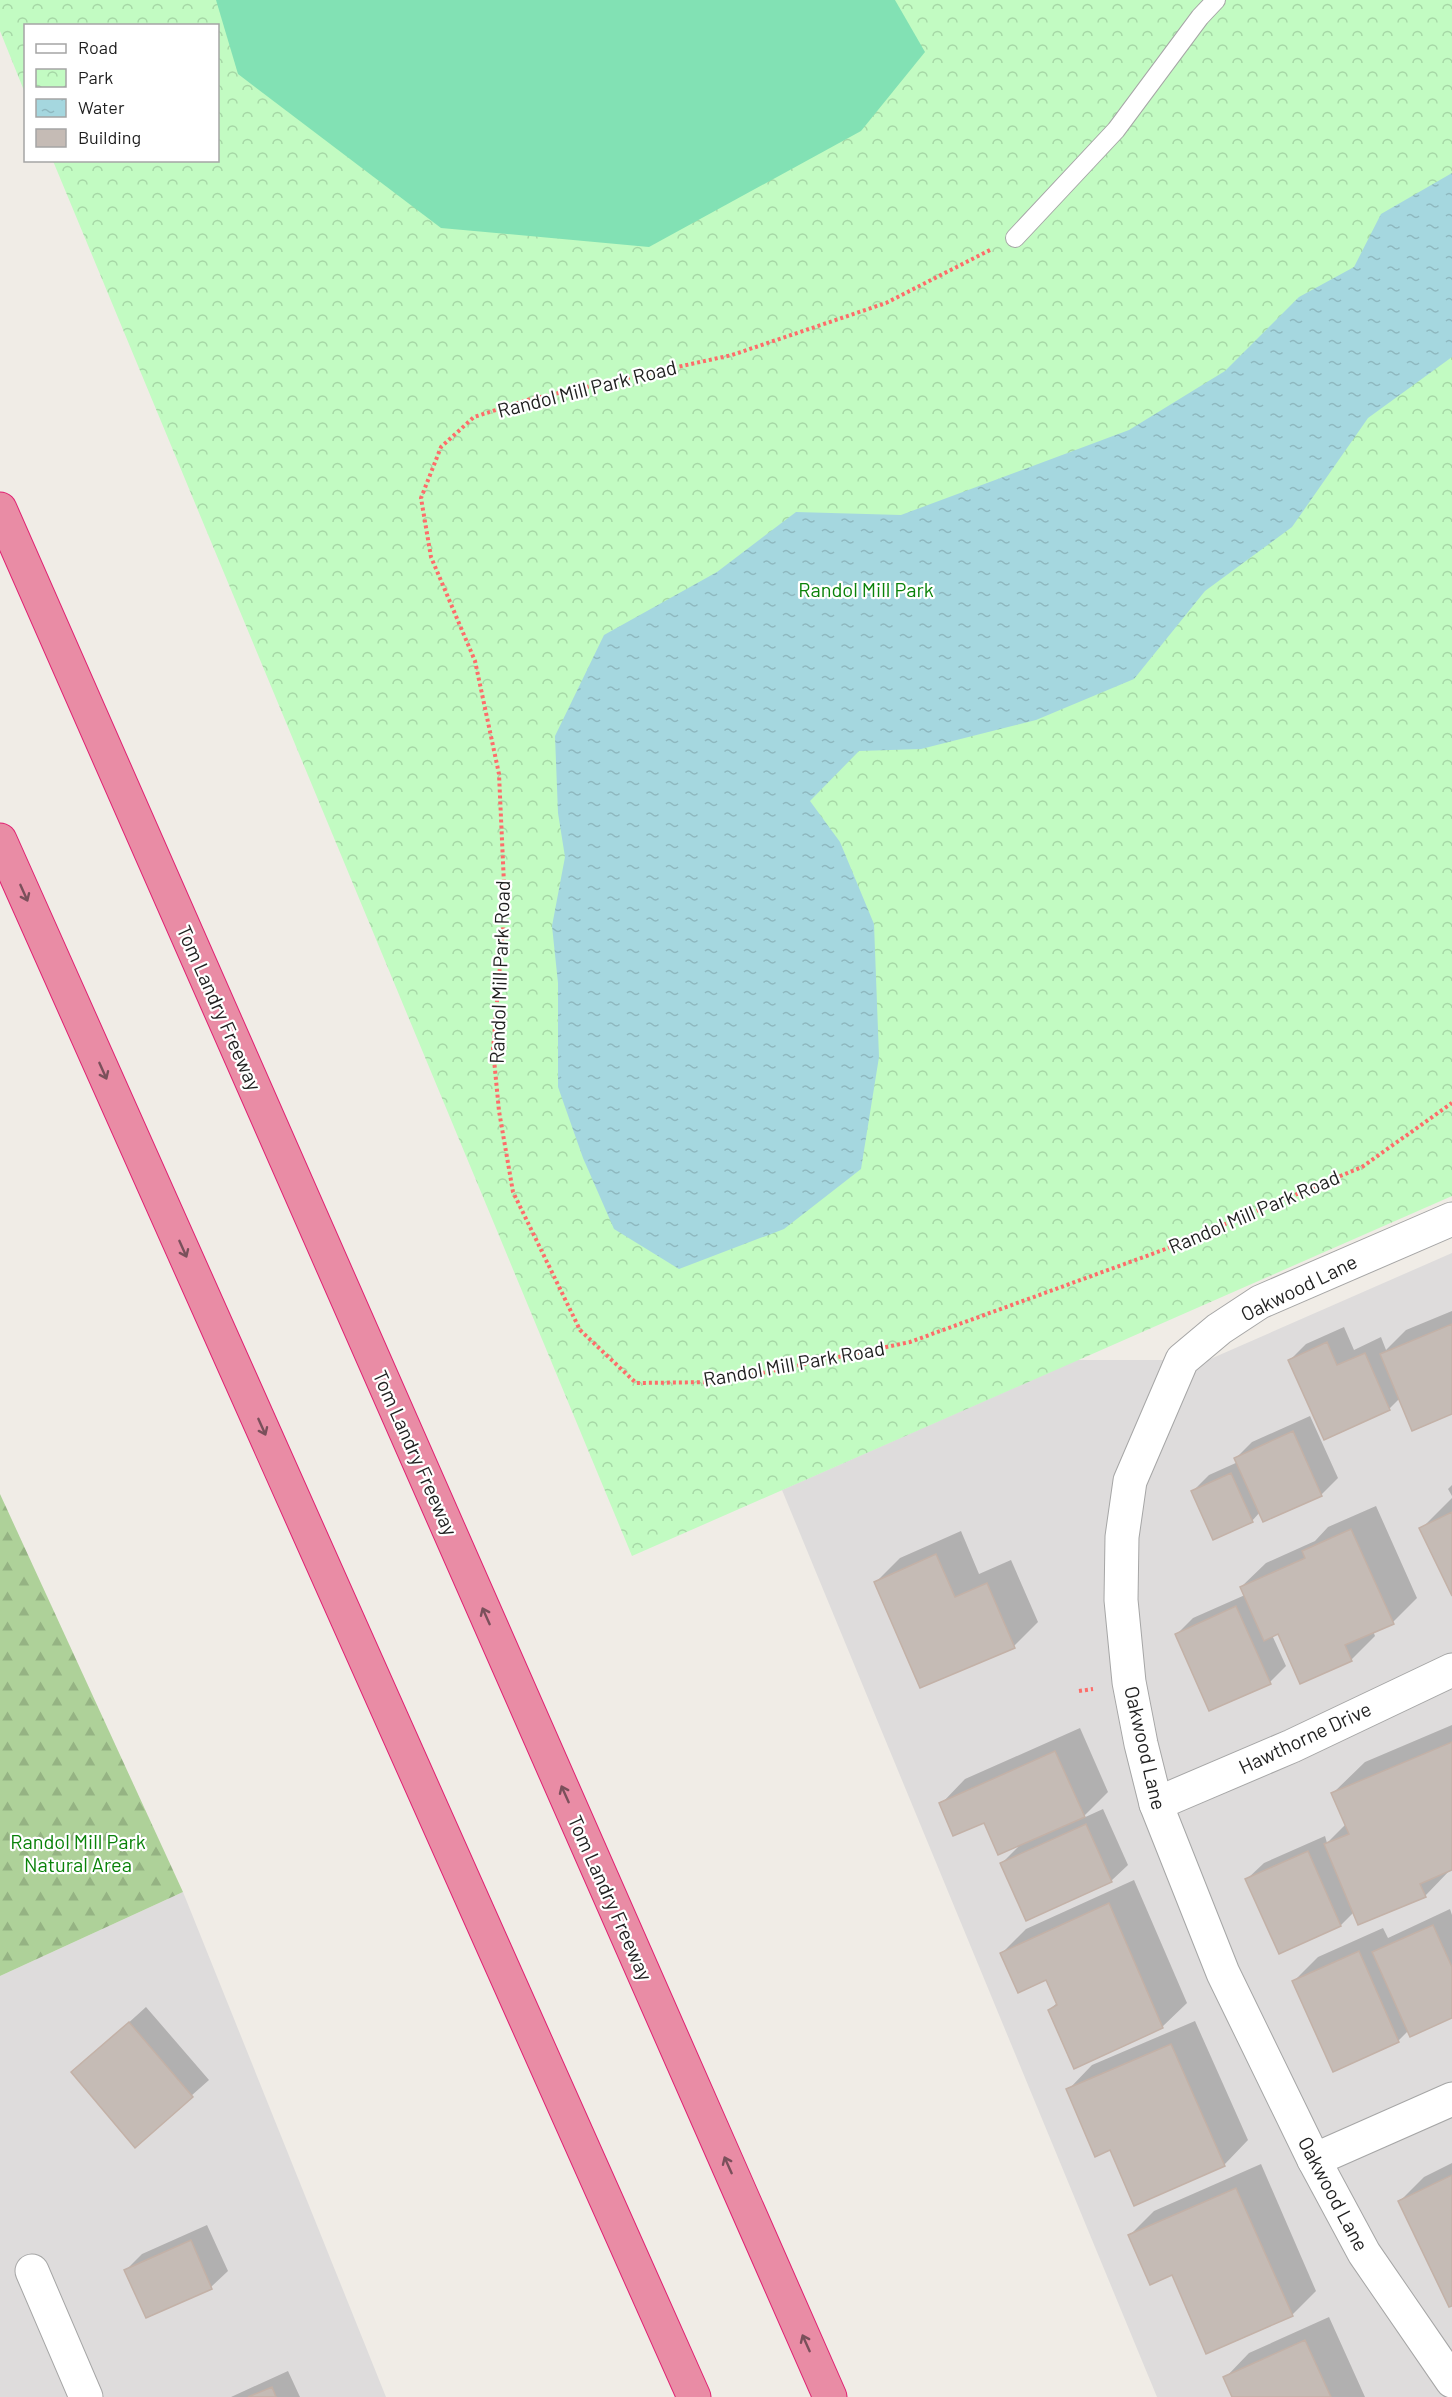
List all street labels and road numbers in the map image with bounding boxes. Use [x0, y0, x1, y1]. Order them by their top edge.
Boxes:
street label: Randol Mill Park Road [495, 354, 679, 422]
street label: Randol Mill Park Road [484, 880, 514, 1064]
street label: Tom Landry Freeway [173, 921, 267, 1094]
street label: Randol Mill Park Road [1164, 1164, 1343, 1258]
street label: Oakwood Lane [1237, 1249, 1361, 1326]
street label: Randol Mill Park Road [701, 1335, 886, 1391]
street label: Tom Landry Freeway [369, 1366, 463, 1539]
street label: Oakwood Lane [1120, 1684, 1172, 1812]
street label: Hawthorne Drive [1234, 1696, 1375, 1778]
street label: Tom Landry Freeway [564, 1811, 658, 1984]
street label: Oakwood Lane [1294, 2132, 1374, 2255]

